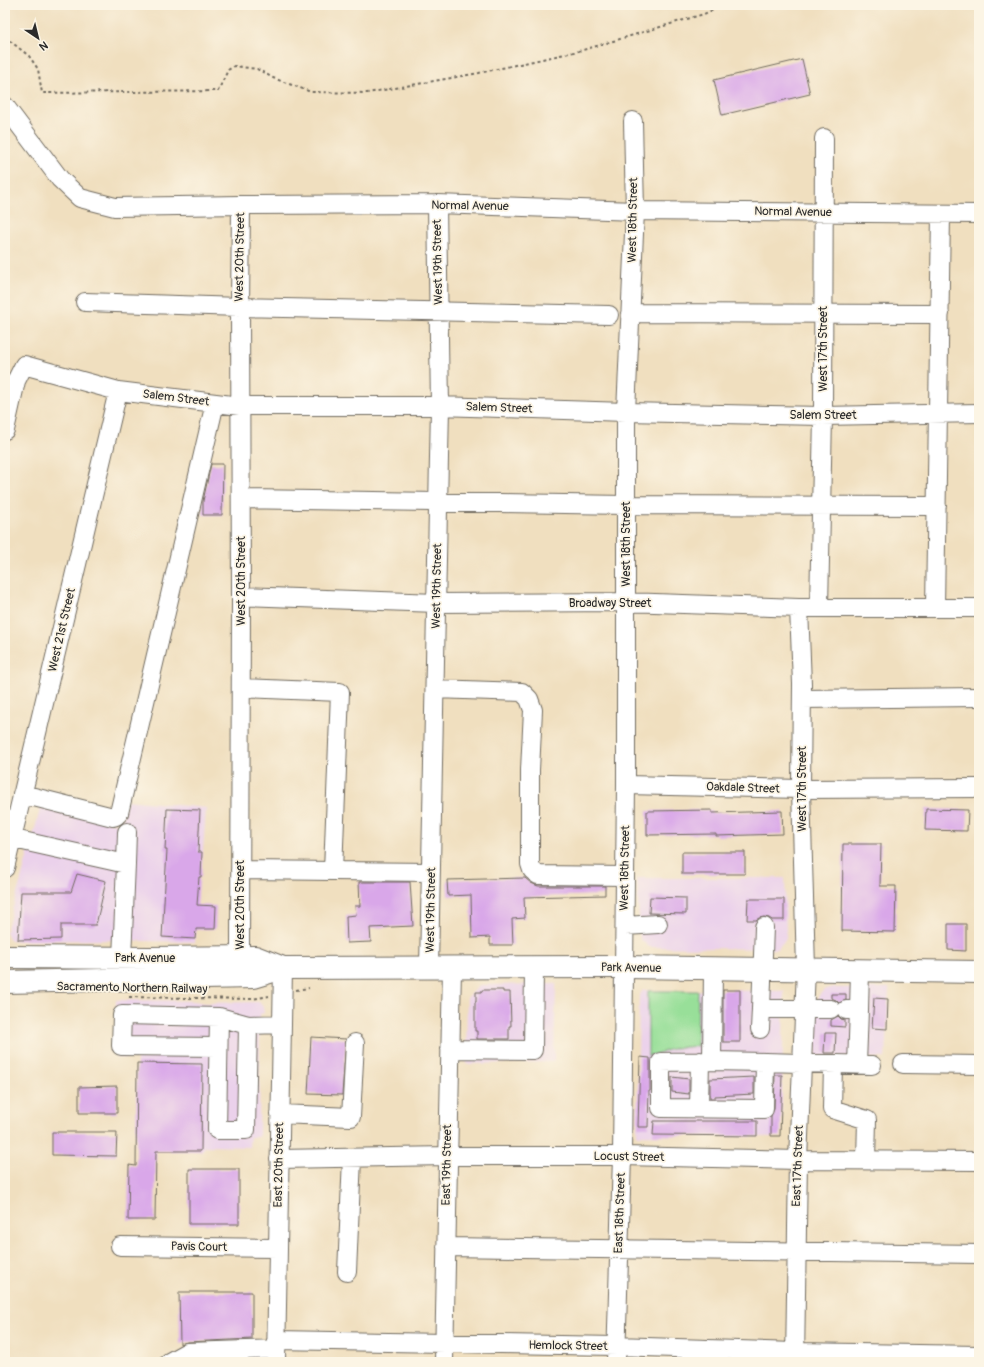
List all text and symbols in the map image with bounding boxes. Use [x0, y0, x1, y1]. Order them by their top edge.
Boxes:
north arrow [18, 18, 58, 58]
text: N [36, 38, 50, 54]
street label: West 18th Street [625, 177, 641, 263]
street label: Normal Avenue [431, 198, 509, 214]
street label: Normal Avenue [754, 204, 832, 220]
street label: West 20th Street [232, 212, 248, 302]
street label: West 19th Street [430, 219, 446, 305]
street label: West 17th Street [816, 306, 831, 392]
street label: Salem Street [142, 386, 210, 410]
street label: Salem Street [465, 399, 533, 417]
street label: Salem Street [789, 408, 857, 423]
street label: West 18th Street [619, 501, 634, 587]
street label: West 20th Street [234, 536, 249, 626]
street label: West 19th Street [429, 543, 445, 629]
street label: West 21st Street [45, 586, 79, 673]
street label: Broadway Street [569, 596, 652, 611]
street label: West 17th Street [795, 746, 810, 832]
street label: Oakdale Street [706, 779, 780, 797]
street label: West 18th Street [617, 825, 633, 911]
street label: West 20th Street [233, 860, 248, 950]
street label: West 19th Street [423, 867, 439, 953]
street label: Park Avenue [115, 951, 175, 966]
street label: Park Avenue [601, 960, 661, 976]
street label: Sacramento Northern Railway [57, 979, 207, 997]
street label: East 20th Street [271, 1122, 287, 1208]
street label: East 19th Street [439, 1124, 455, 1206]
street label: East 17th Street [789, 1125, 807, 1207]
street label: Locust Street [594, 1149, 665, 1165]
street label: East 18th Street [611, 1172, 629, 1254]
street label: Pavis Court [171, 1239, 227, 1255]
street label: Hemlock Street [528, 1338, 608, 1354]

